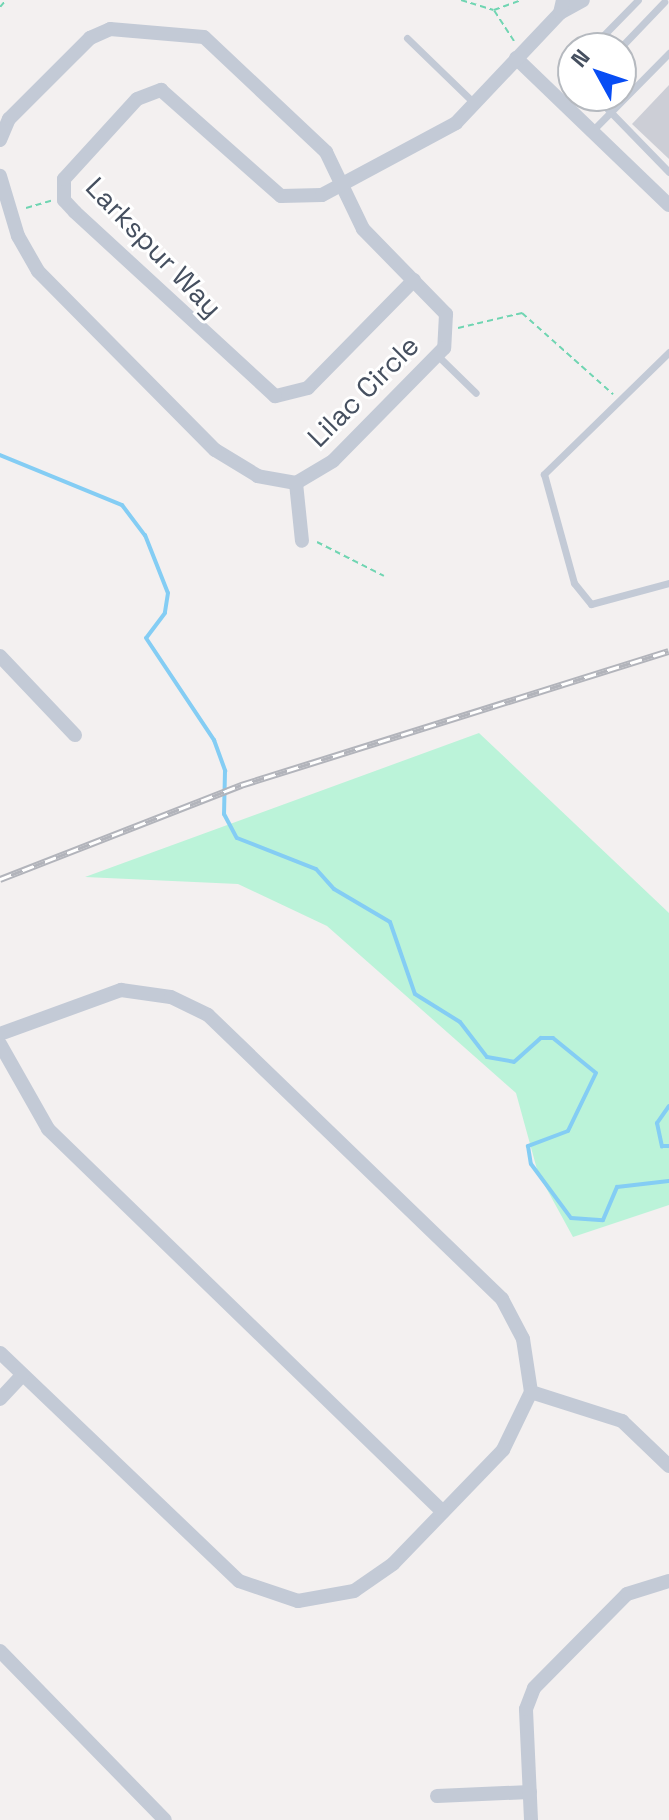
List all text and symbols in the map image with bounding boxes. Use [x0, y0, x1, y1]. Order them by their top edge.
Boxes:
north arrow [557, 32, 637, 112]
text: N [565, 43, 596, 73]
street label: Larkspur Way [79, 170, 229, 324]
street label: Lilac Circle [300, 328, 426, 454]

